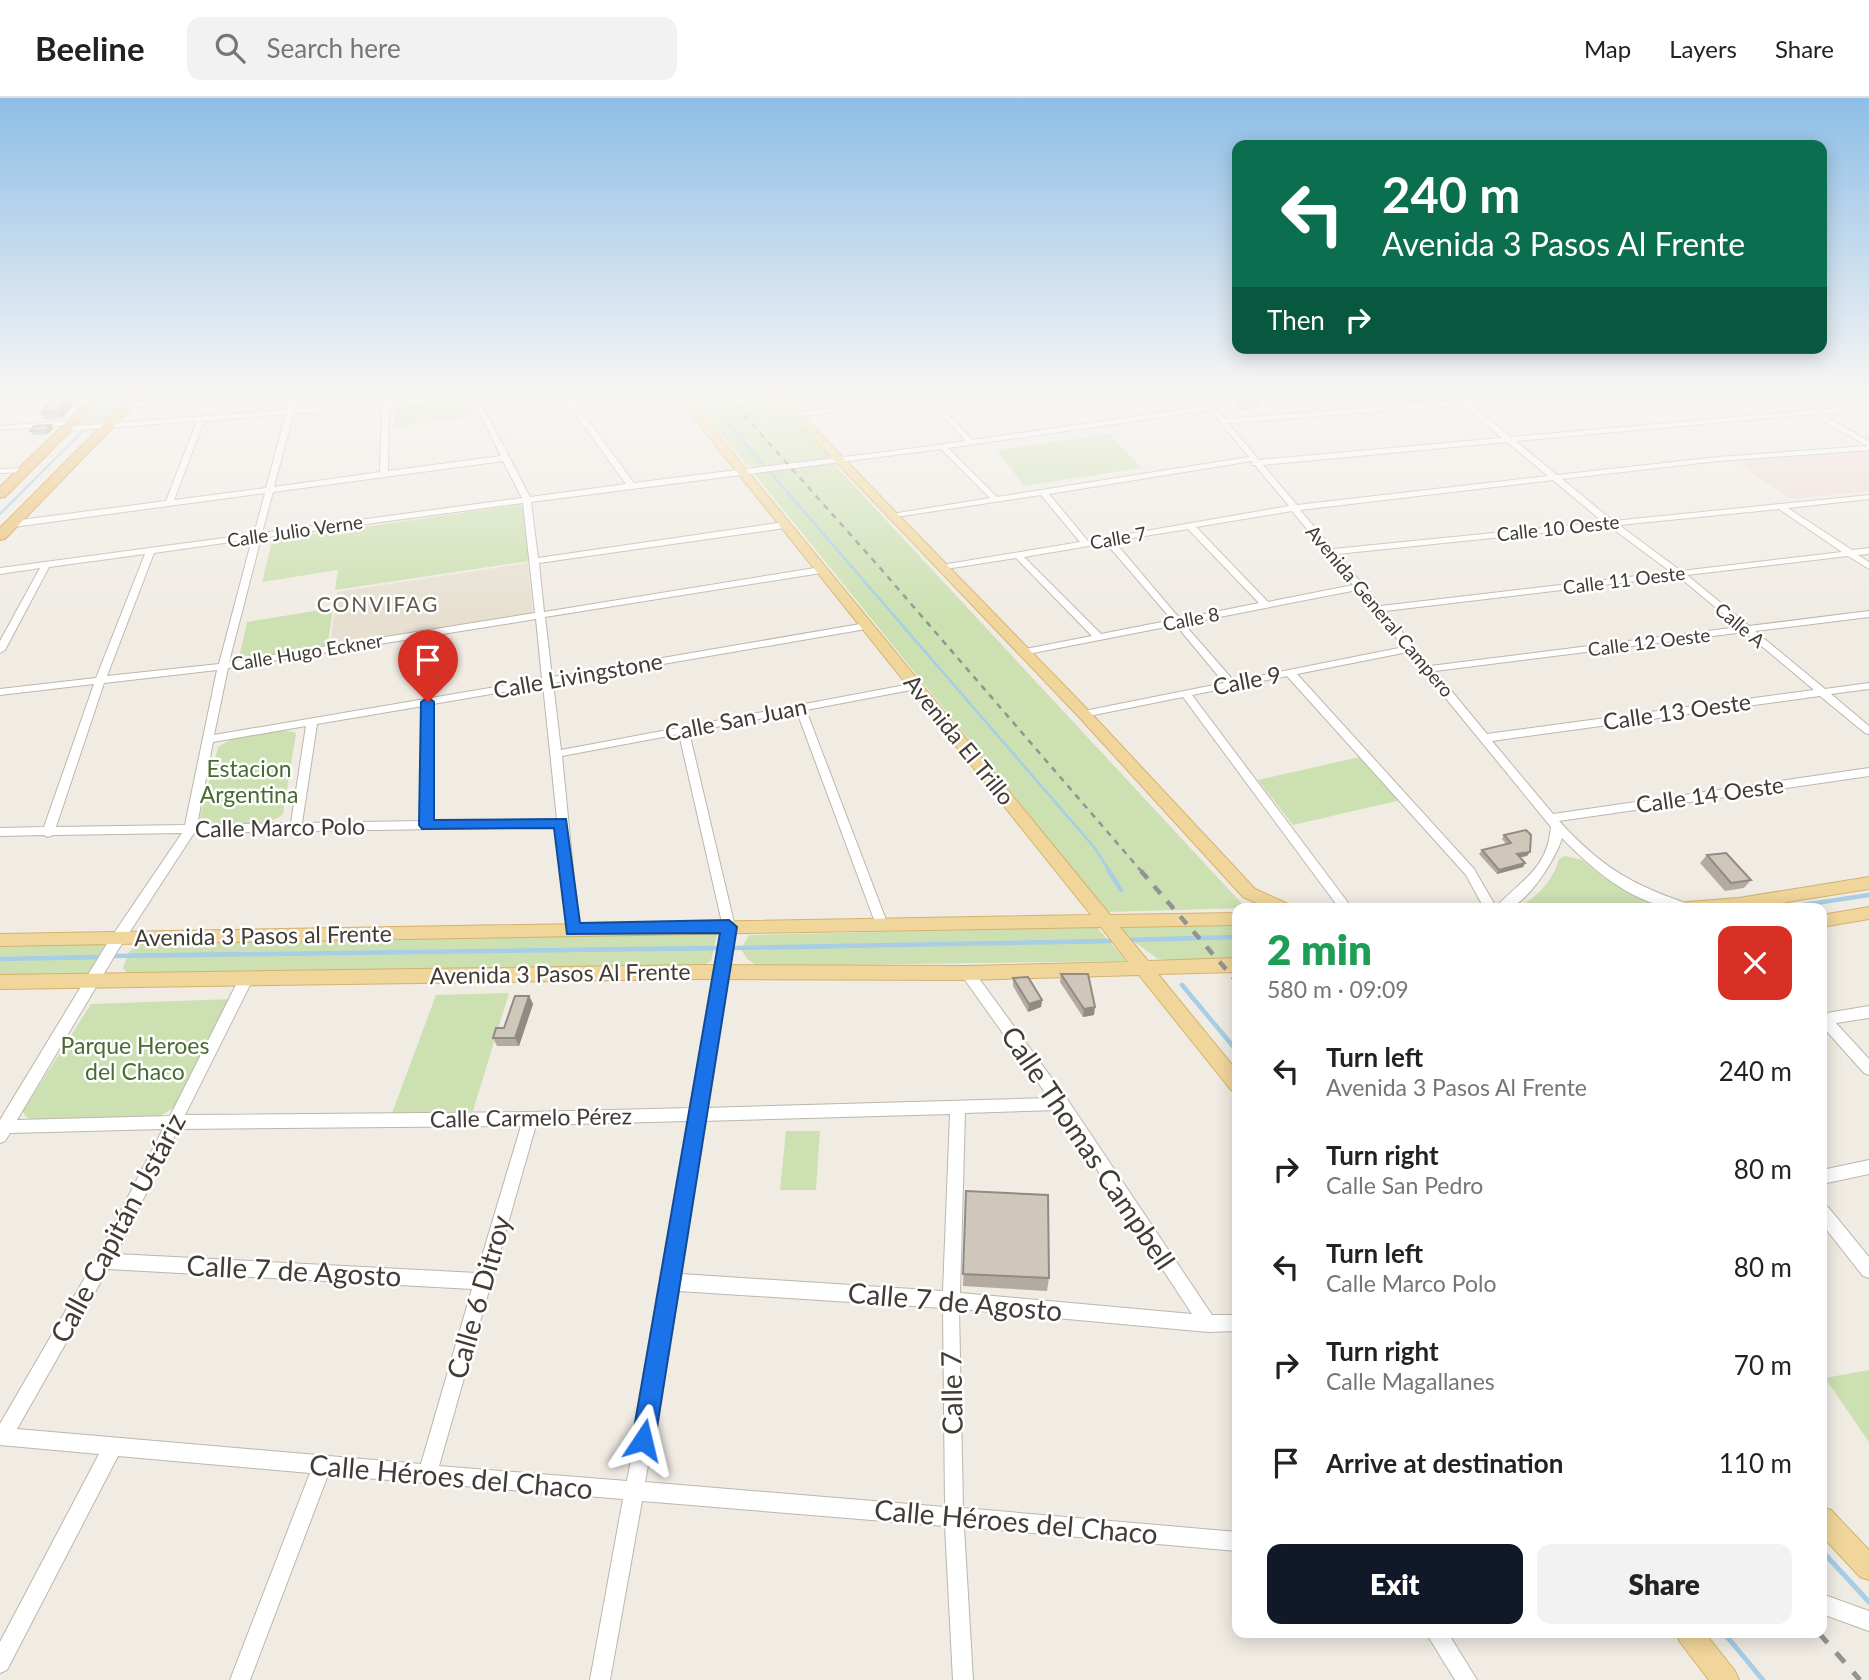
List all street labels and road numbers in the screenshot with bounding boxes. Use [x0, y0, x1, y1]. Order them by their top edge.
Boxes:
street label: Calle Julio Verne [226, 510, 364, 551]
street label: Calle 10 Oeste [1496, 510, 1620, 545]
street label: Avenida General Campero [1302, 520, 1459, 701]
street label: Calle 7 [1088, 521, 1148, 554]
street label: Calle 11 Oeste [1561, 561, 1686, 598]
street label: Calle A [1711, 597, 1770, 652]
street label: Calle 8 [1161, 602, 1221, 635]
street label: Calle 12 Oeste [1586, 623, 1711, 660]
street label: Calle Hugo Eckner [230, 628, 384, 675]
street label: Calle Livingstone [491, 646, 665, 704]
street label: Calle 9 [1210, 660, 1283, 700]
street label: Avenida El Trillo [899, 669, 1021, 810]
street label: Calle 13 Oeste [1601, 687, 1753, 735]
street label: Calle San Juan [662, 692, 809, 746]
street label: Calle 14 Oeste [1634, 770, 1786, 818]
street label: Calle Marco Polo [195, 812, 365, 842]
street label: Avenida 3 Pasos al Frente [134, 919, 392, 951]
street label: Avenida 3 Pasos Al Frente [429, 957, 691, 989]
street label: Calle Thomas Campbell [995, 1019, 1183, 1276]
street label: Calle Carmelo Pérez [430, 1101, 632, 1133]
street label: Calle Capitán Ustáriz [42, 1107, 192, 1348]
street label: Calle 6 Ditroy [438, 1211, 518, 1382]
street label: Calle 7 de Agosto [186, 1247, 402, 1293]
street label: Calle 7 de Agosto [846, 1275, 1064, 1327]
street label: Calle 7 [933, 1351, 969, 1435]
street label: Calle Héroes del Chaco [308, 1447, 594, 1505]
street label: Calle Héroes del Chaco [873, 1492, 1159, 1550]

